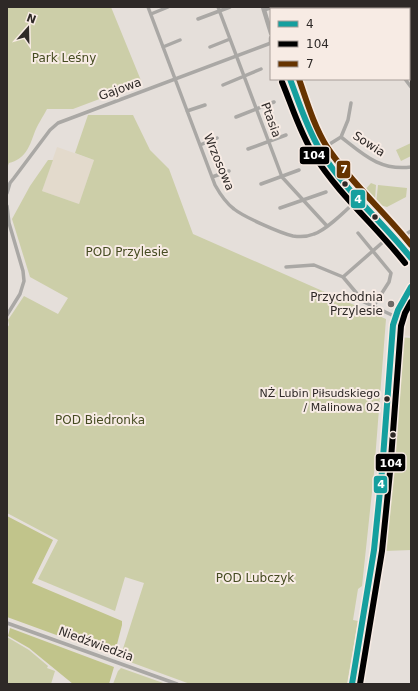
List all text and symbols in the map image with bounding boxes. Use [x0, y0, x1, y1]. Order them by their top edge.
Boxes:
north arrow [8, 8, 48, 48]
legend [270, 8, 410, 80]
text: N [25, 11, 38, 27]
text: 4 [306, 17, 314, 31]
text: 104 [306, 37, 329, 51]
park label: Park Leśny [32, 51, 96, 65]
text: 7 [306, 57, 314, 71]
street label: Gajowa [97, 75, 143, 103]
street label: Ptasia [258, 101, 284, 139]
street label: Sowia [350, 128, 388, 160]
street label: Wrzosowa [201, 131, 237, 193]
line badge: 104 [299, 146, 330, 165]
text: 104 [303, 149, 326, 162]
line badge: 7 [336, 160, 351, 179]
text: 7 [340, 163, 348, 176]
unlabelled marker [340, 179, 350, 189]
line badge: 4 [350, 189, 366, 209]
text: 4 [354, 193, 362, 206]
unlabelled marker [370, 212, 380, 222]
park label: POD Przylesie [86, 245, 168, 259]
place label: Przychodnia Przylesie [310, 290, 383, 318]
marker: Przychodnia Przylesie [386, 299, 396, 309]
place label: NŻ Lubin Piłsudskiego / Malinowa 02 [259, 387, 380, 414]
marker: NŻ Lubin Piłsudskiego / Malinowa 02 [382, 394, 392, 404]
park label: POD Biedronka [55, 413, 145, 427]
unlabelled marker [388, 430, 398, 440]
line badge: 104 [375, 453, 406, 472]
text: 104 [380, 457, 403, 470]
line badge: 4 [373, 475, 388, 494]
text: 4 [377, 478, 385, 491]
park label: POD Lubczyk [216, 571, 294, 585]
street label: Niedźwiedzia [57, 624, 135, 664]

